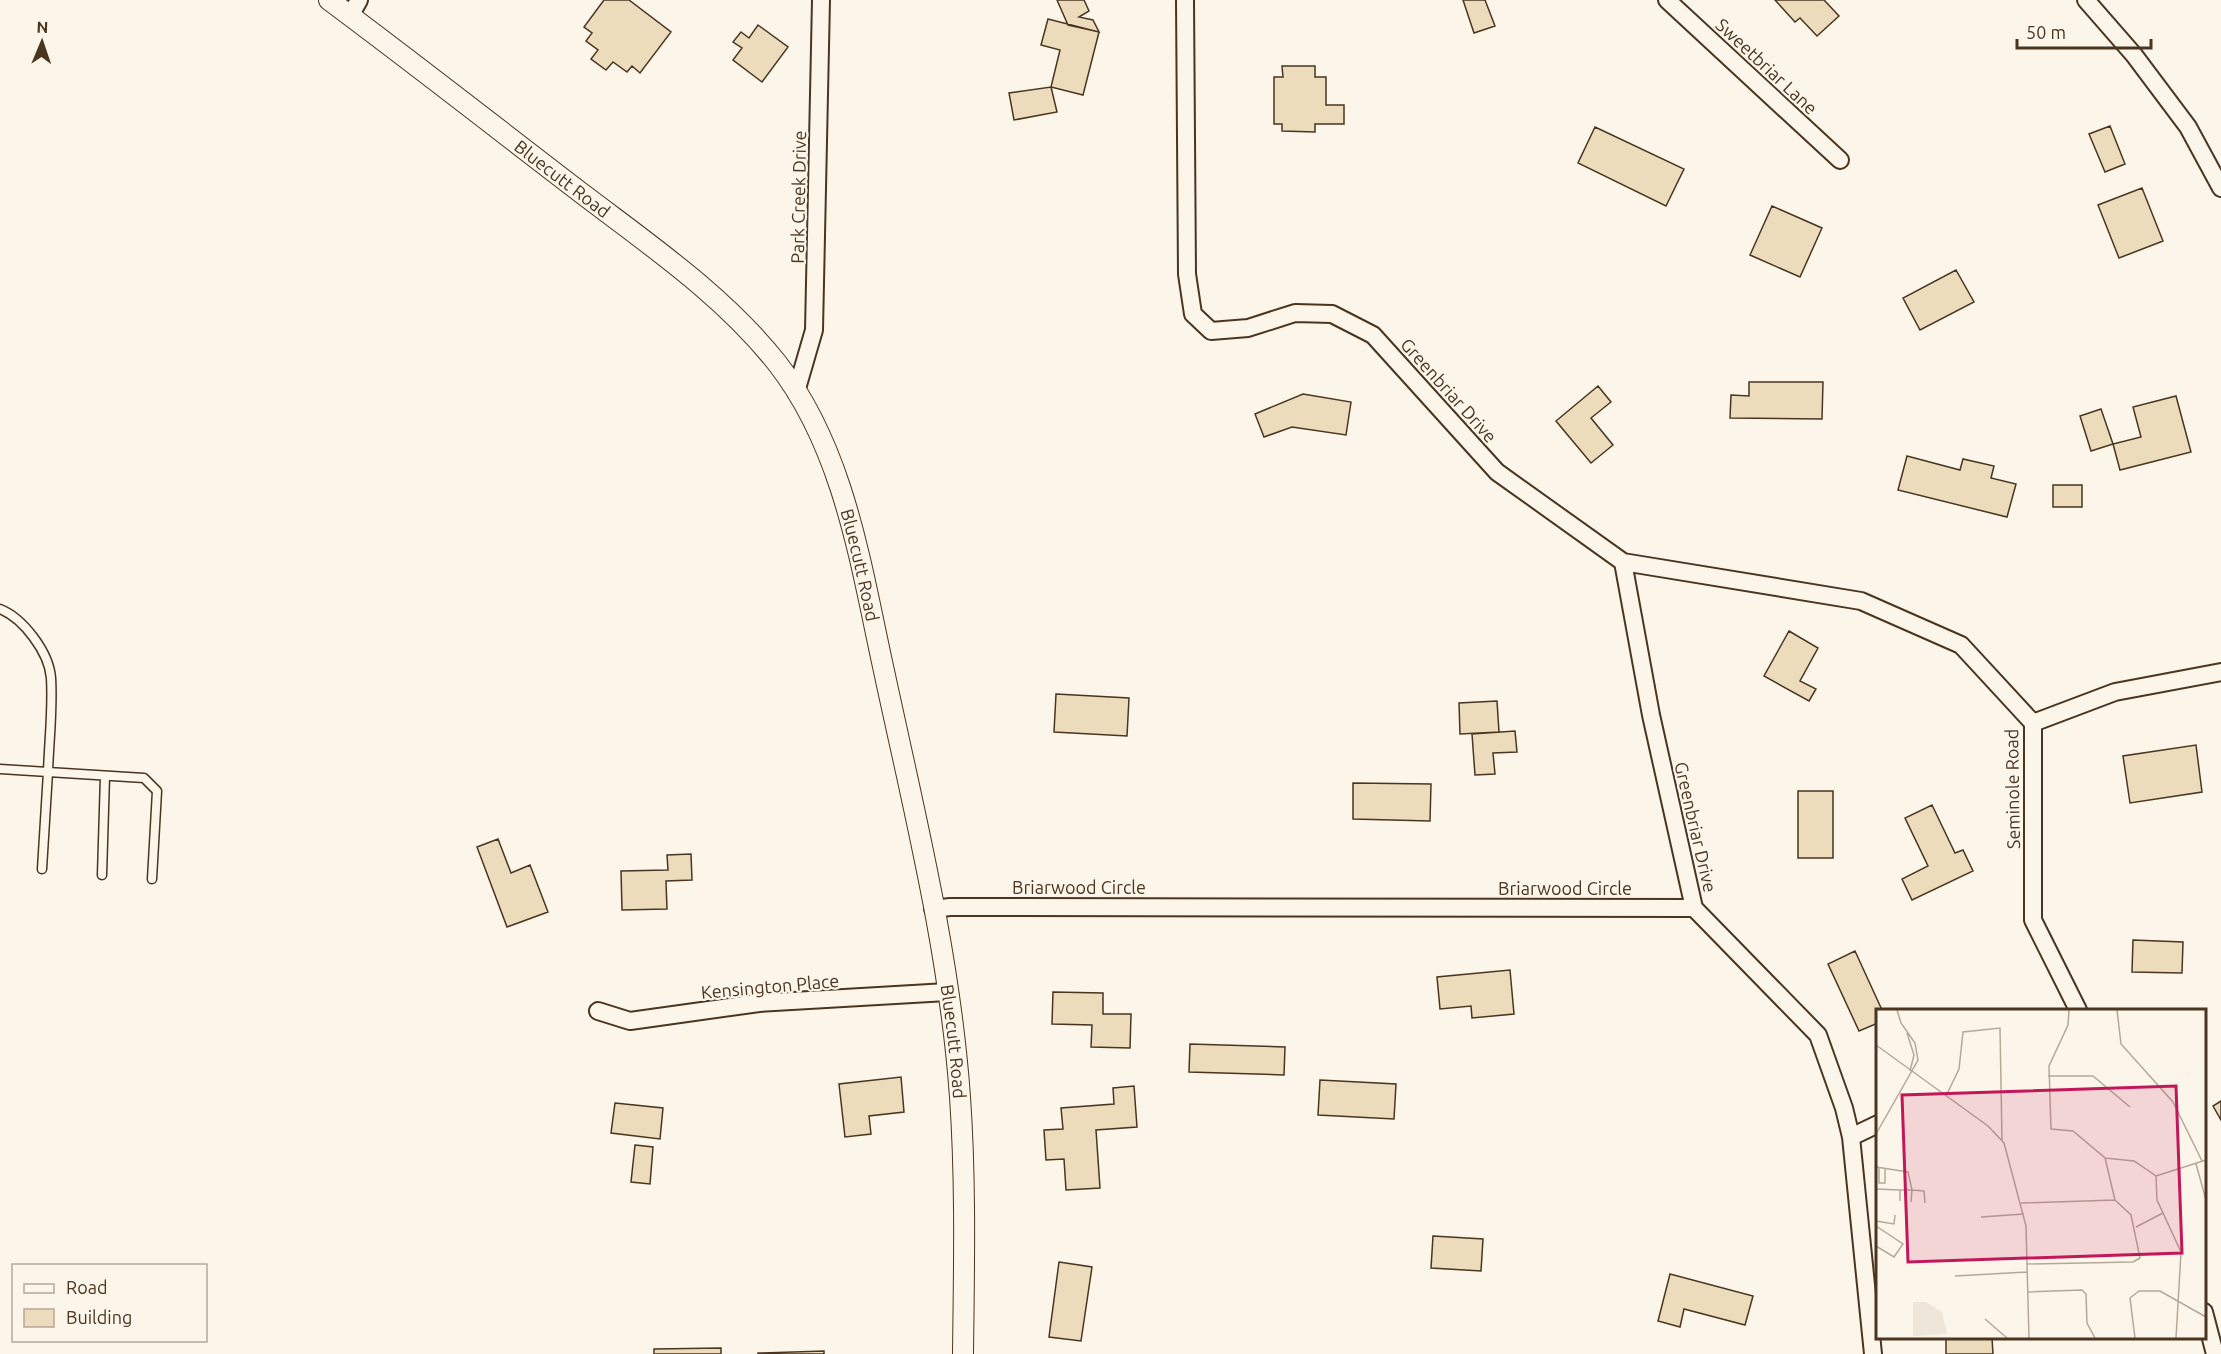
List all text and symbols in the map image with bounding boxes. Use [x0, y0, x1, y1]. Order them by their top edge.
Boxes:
north arrow [12, 12, 72, 72]
scale bar [2017, 12, 2150, 50]
street label: Sweetbriar Lane [1712, 14, 1822, 118]
text: N [36, 18, 49, 36]
text: 50 m [2026, 22, 2066, 42]
street label: Park Creek Drive [787, 130, 809, 264]
street label: Bluecutt Road [511, 136, 614, 221]
street label: Greenbriar Drive [1397, 334, 1501, 446]
street label: Bluecutt Road [837, 506, 883, 623]
street label: Seminole Road [2001, 729, 2023, 849]
street label: Greenbriar Drive [1671, 760, 1721, 894]
street label: Briarwood Circle [1012, 877, 1146, 897]
street label: Briarwood Circle [1498, 878, 1632, 898]
street label: Kensington Place [700, 970, 840, 1002]
street label: Bluecutt Road [937, 983, 970, 1099]
inset map [1876, 1009, 2206, 1339]
legend [12, 1264, 207, 1342]
text: Road [66, 1277, 108, 1297]
text: Building [66, 1307, 132, 1327]

